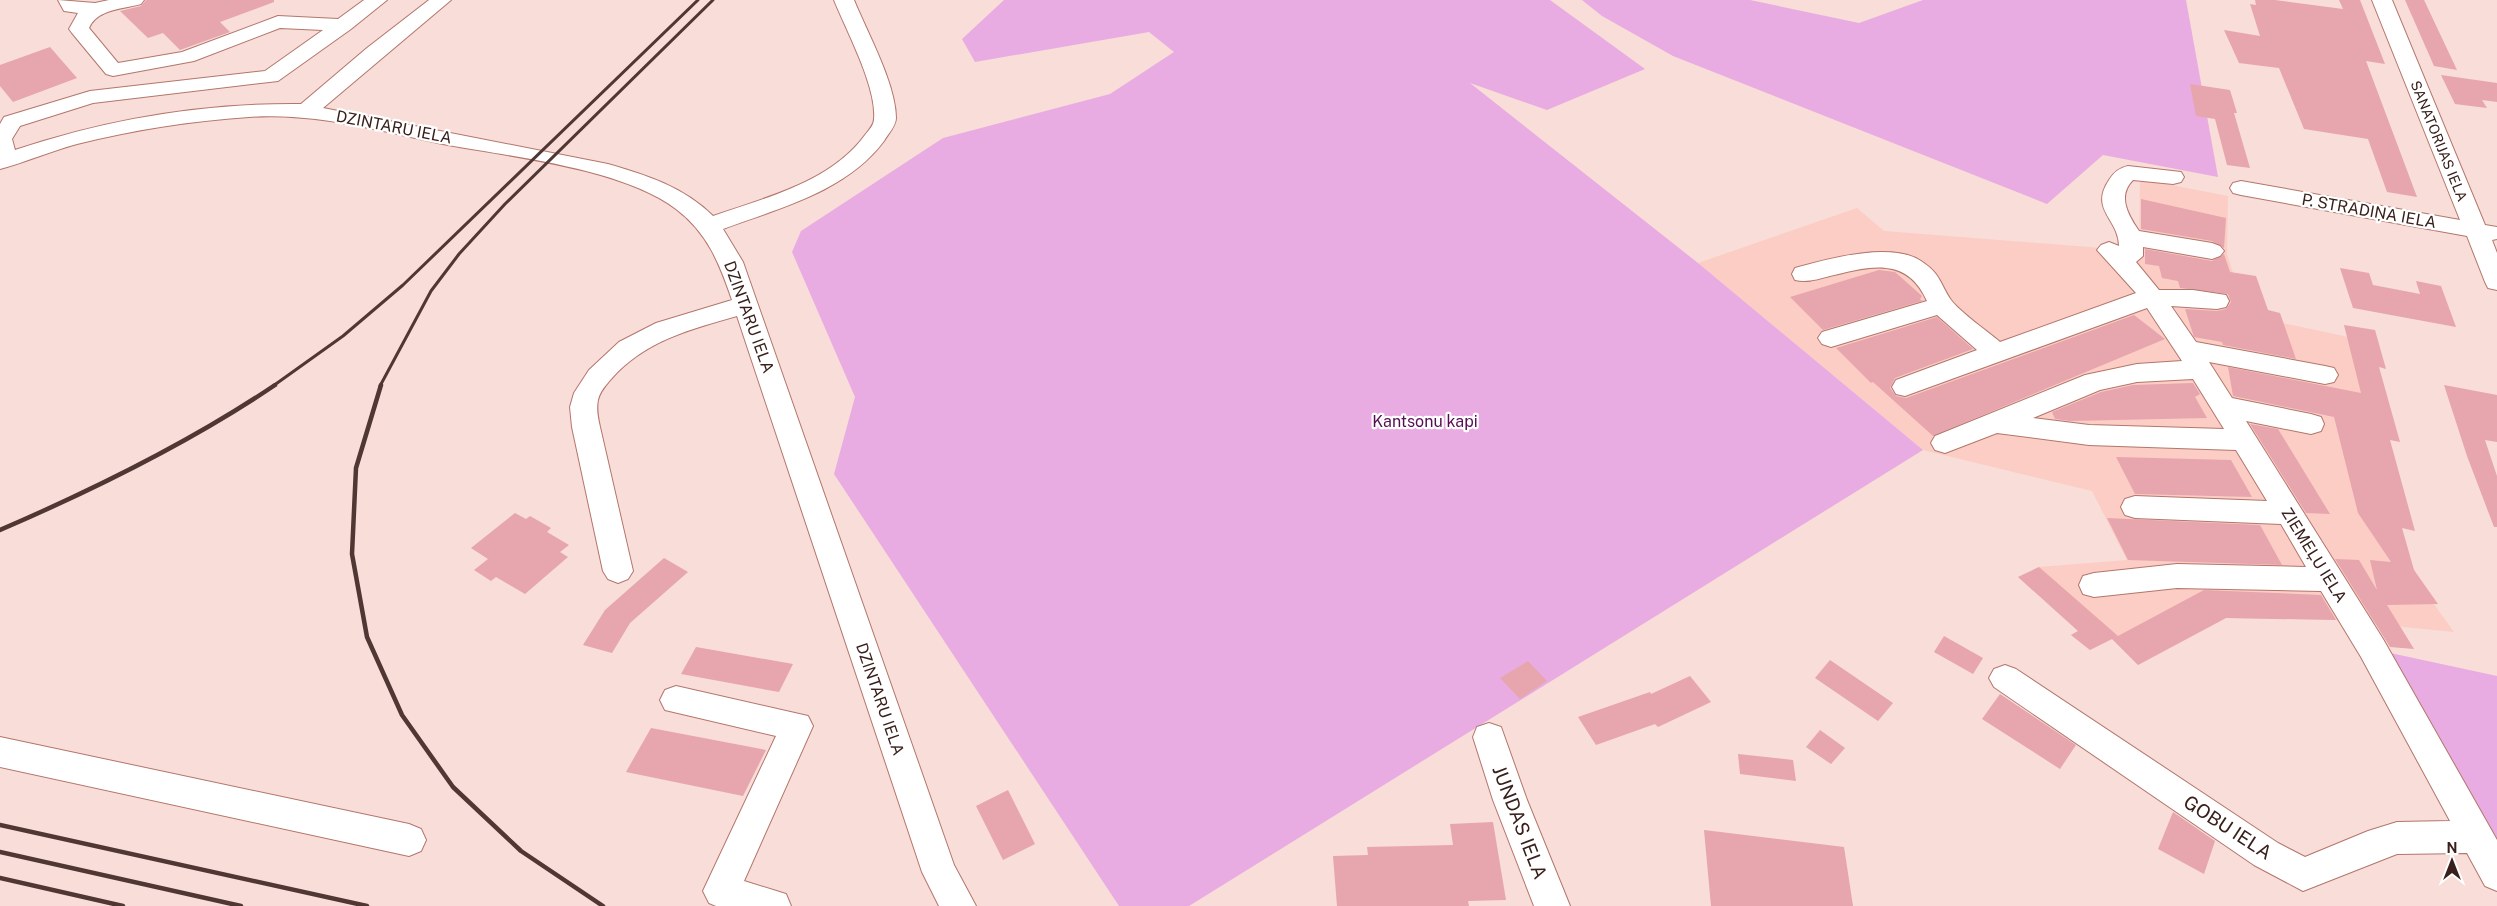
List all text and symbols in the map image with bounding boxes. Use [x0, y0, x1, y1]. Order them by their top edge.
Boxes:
street label: SANATORIJAS IELA [2407, 78, 2471, 204]
street label: DZINTARU IELA [334, 106, 454, 148]
street label: P. STRADIŅA IELA [2300, 190, 2438, 232]
street label: DZINTARU IELA [720, 258, 778, 376]
park label: Kantsonu kapi [1372, 412, 1478, 431]
street label: ZIEMEĻU IELA [2277, 504, 2351, 606]
street label: DZINTARU IELA [852, 640, 908, 758]
street label: JUNDAS IELA [1488, 762, 1552, 882]
street label: GOBU IELA [2180, 790, 2276, 864]
north arrow [2427, 836, 2477, 886]
text: N [2447, 840, 2457, 856]

